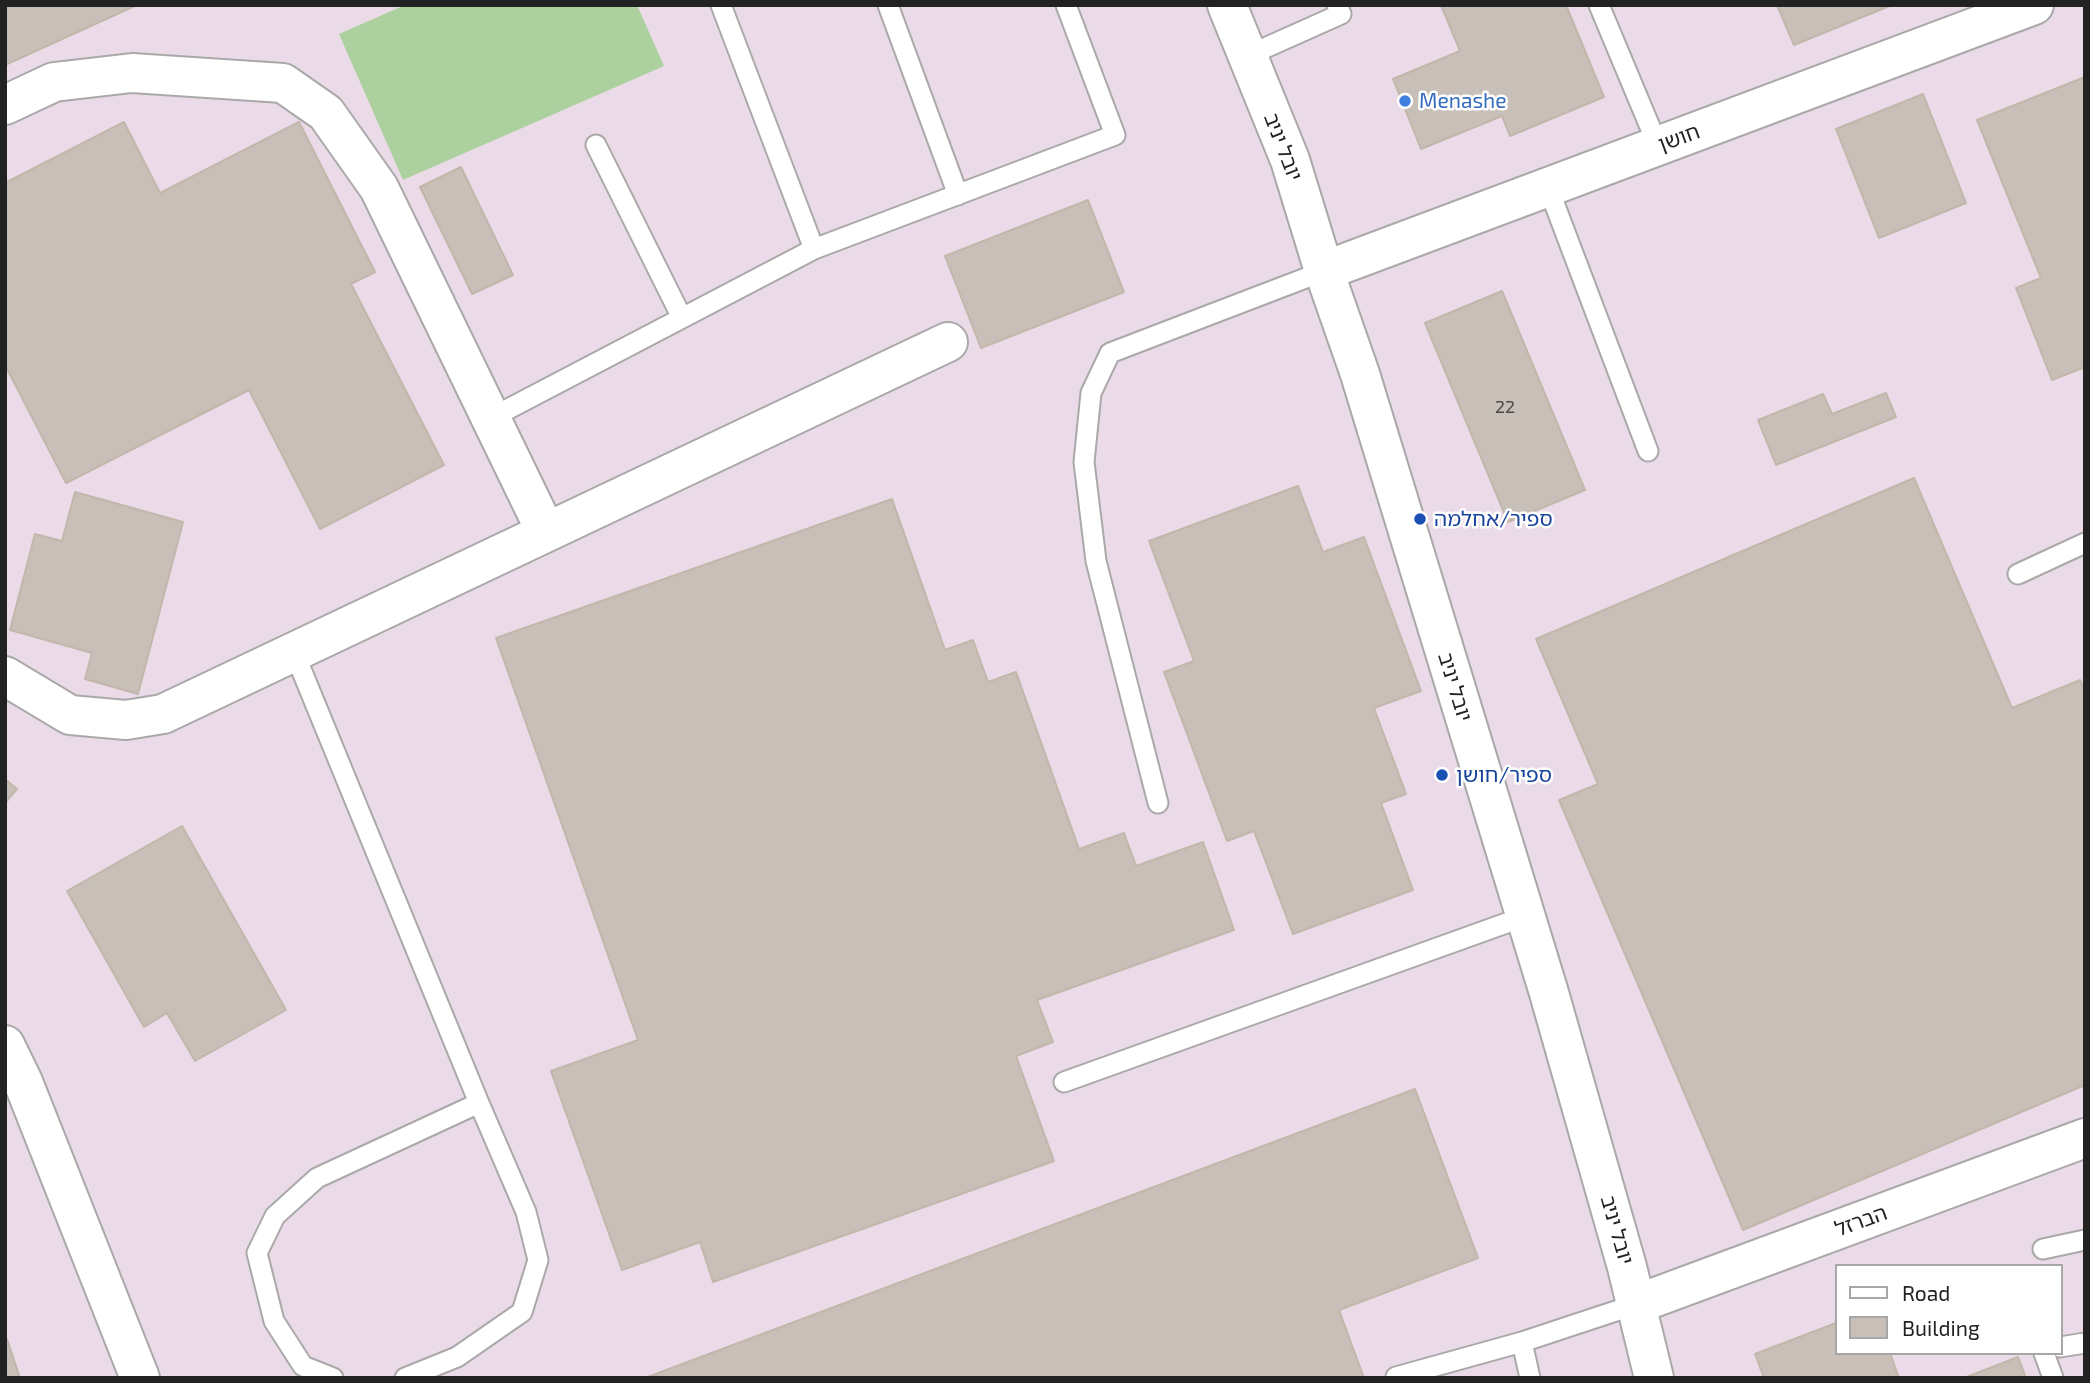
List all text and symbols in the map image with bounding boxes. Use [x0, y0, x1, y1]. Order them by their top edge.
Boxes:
place label: Menashe [1419, 88, 1507, 114]
marker: Menashe [1397, 93, 1413, 109]
street label: יובל יניב [1259, 109, 1307, 185]
street label: חושן [1655, 119, 1703, 157]
house number: 22 [1495, 396, 1515, 418]
place label: ספיר/אחלמה [1434, 506, 1553, 532]
marker: ספיר/אחלמה [1412, 511, 1428, 527]
street label: יובל יניב [1433, 649, 1477, 725]
place label: ספיר/חושן [1456, 762, 1552, 788]
marker: ספיר/חושן [1434, 767, 1450, 783]
street label: יובל יניב [1595, 1193, 1639, 1267]
street label: הברזל [1832, 1200, 1890, 1242]
legend [1834, 1264, 2062, 1355]
text: Road [1902, 1280, 1950, 1305]
text: Building [1902, 1315, 1980, 1340]

